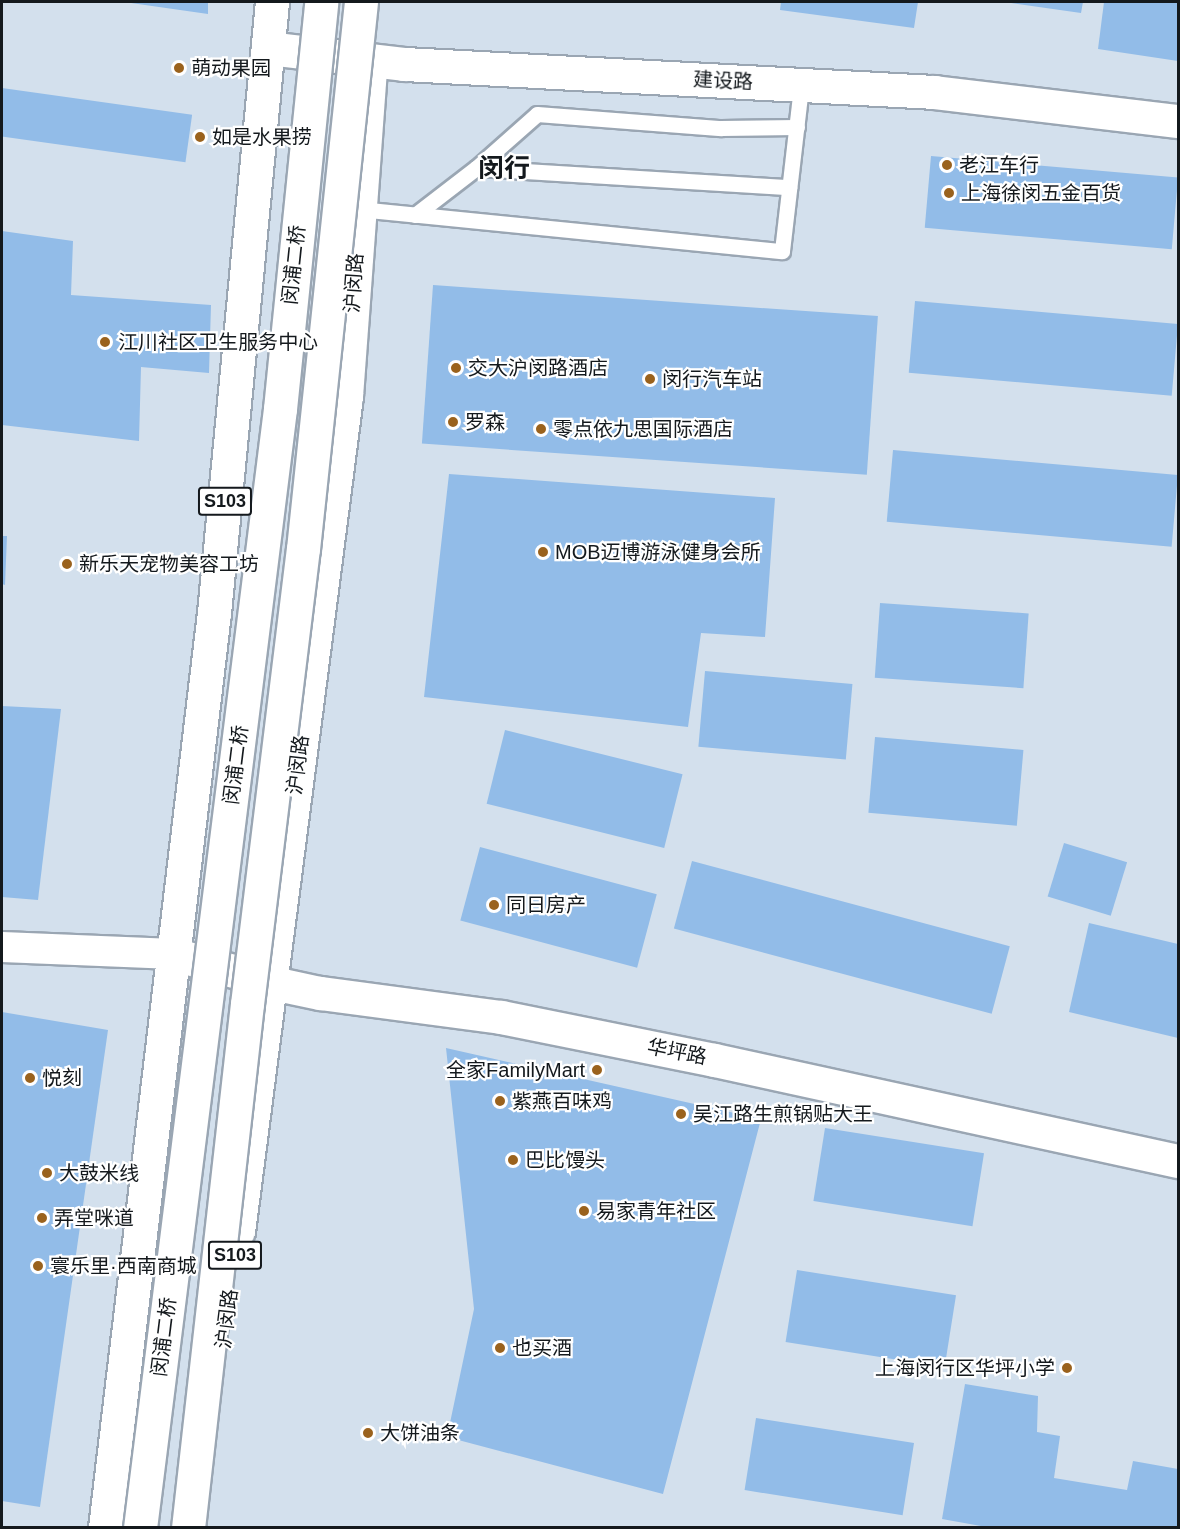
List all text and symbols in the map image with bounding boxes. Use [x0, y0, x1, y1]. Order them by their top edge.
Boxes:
place label: 萌动果园 [191, 56, 271, 80]
marker: 萌动果园 [172, 61, 186, 75]
street label: 建设路 [692, 67, 754, 95]
place label: 如是水果捞 [212, 125, 312, 149]
marker: 如是水果捞 [193, 130, 207, 144]
district label: 闵行 [478, 153, 530, 185]
place label: 老江车行 [959, 153, 1039, 177]
marker: 老江车行 [940, 158, 954, 172]
place label: 上海徐闵五金百货 [961, 181, 1121, 205]
marker: 上海徐闵五金百货 [942, 186, 956, 200]
street label: 闵浦二桥 [278, 224, 310, 306]
street label: 沪闵路 [340, 252, 368, 314]
place label: 江川社区卫生服务中心 [118, 330, 318, 354]
marker: 江川社区卫生服务中心 [96, 333, 114, 351]
place label: 交大沪闵路酒店 [468, 356, 608, 380]
marker: 交大沪闵路酒店 [449, 361, 463, 375]
place label: 闵行汽车站 [662, 367, 762, 391]
marker: 闵行汽车站 [643, 372, 657, 386]
place label: 罗森 [465, 410, 505, 434]
marker: 罗森 [446, 415, 460, 429]
place label: 零点依九思国际酒店 [553, 417, 733, 441]
marker: 零点依九思国际酒店 [534, 422, 548, 436]
road number: S103 [196, 486, 254, 516]
place label: MOB迈博游泳健身会所 [555, 540, 761, 564]
marker: MOB迈博游泳健身会所 [536, 545, 550, 559]
place label: 新乐天宠物美容工坊 [79, 552, 259, 576]
marker: 新乐天宠物美容工坊 [60, 557, 74, 571]
street label: 闵浦二桥 [219, 724, 253, 806]
street label: 沪闵路 [282, 734, 314, 796]
place label: 同日房产 [506, 893, 586, 917]
marker: 同日房产 [487, 898, 501, 912]
street label: 华坪路 [645, 1034, 709, 1070]
place label: 全家FamilyMart [446, 1058, 585, 1082]
marker: 全家FamilyMart [590, 1063, 604, 1077]
place label: 悦刻 [42, 1066, 82, 1090]
marker: 悦刻 [23, 1071, 37, 1085]
place label: 紫燕百味鸡 [512, 1089, 612, 1113]
marker: 紫燕百味鸡 [493, 1094, 507, 1108]
place label: 吴江路生煎锅贴大王 [693, 1102, 873, 1126]
marker: 吴江路生煎锅贴大王 [674, 1107, 688, 1121]
place label: 巴比馒头 [525, 1148, 605, 1172]
marker: 巴比馒头 [506, 1153, 520, 1167]
place label: 大鼓米线 [59, 1161, 139, 1185]
marker: 大鼓米线 [40, 1166, 54, 1180]
place label: 易家青年社区 [596, 1199, 716, 1223]
marker: 易家青年社区 [577, 1204, 591, 1218]
place label: 弄堂咪道 [54, 1206, 134, 1230]
marker: 弄堂咪道 [35, 1211, 49, 1225]
road number: S103 [206, 1240, 264, 1270]
place label: 寰乐里·西南商城 [50, 1254, 197, 1278]
marker: 寰乐里·西南商城 [31, 1259, 45, 1273]
street label: 沪闵路 [211, 1288, 243, 1350]
street label: 闵浦二桥 [147, 1296, 181, 1378]
place label: 也买酒 [512, 1336, 572, 1360]
marker: 也买酒 [493, 1341, 507, 1355]
place label: 上海闵行区华坪小学 [875, 1356, 1055, 1380]
marker: 上海闵行区华坪小学 [1060, 1361, 1074, 1375]
place label: 大饼油条 [380, 1421, 460, 1445]
marker: 大饼油条 [361, 1426, 375, 1440]

